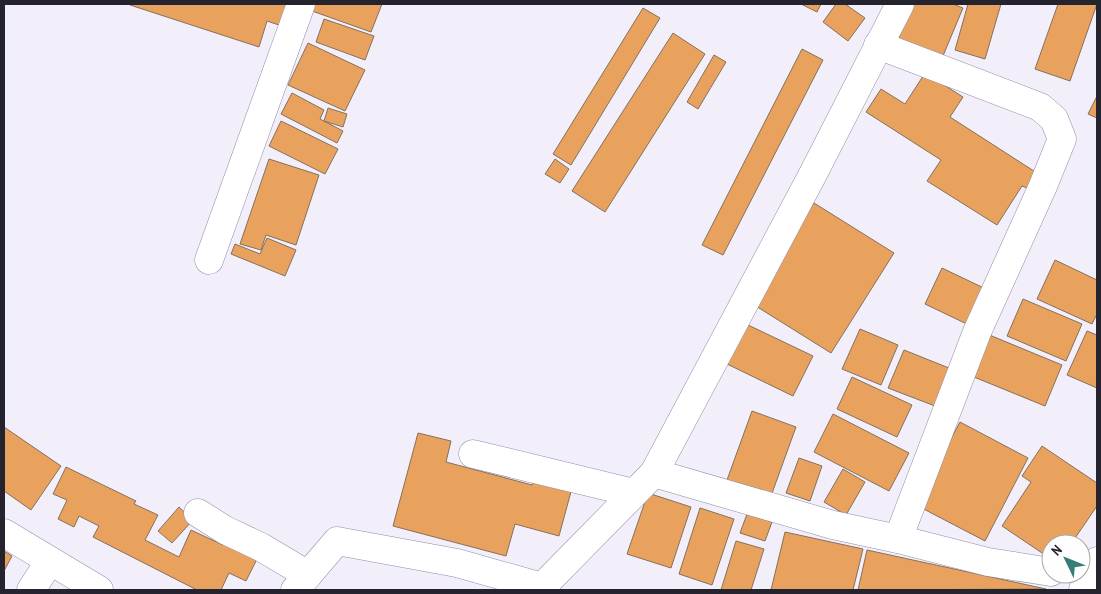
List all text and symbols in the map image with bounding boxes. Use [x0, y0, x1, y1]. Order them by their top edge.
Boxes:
north arrow [1041, 534, 1091, 584]
text: N [1047, 541, 1066, 559]

